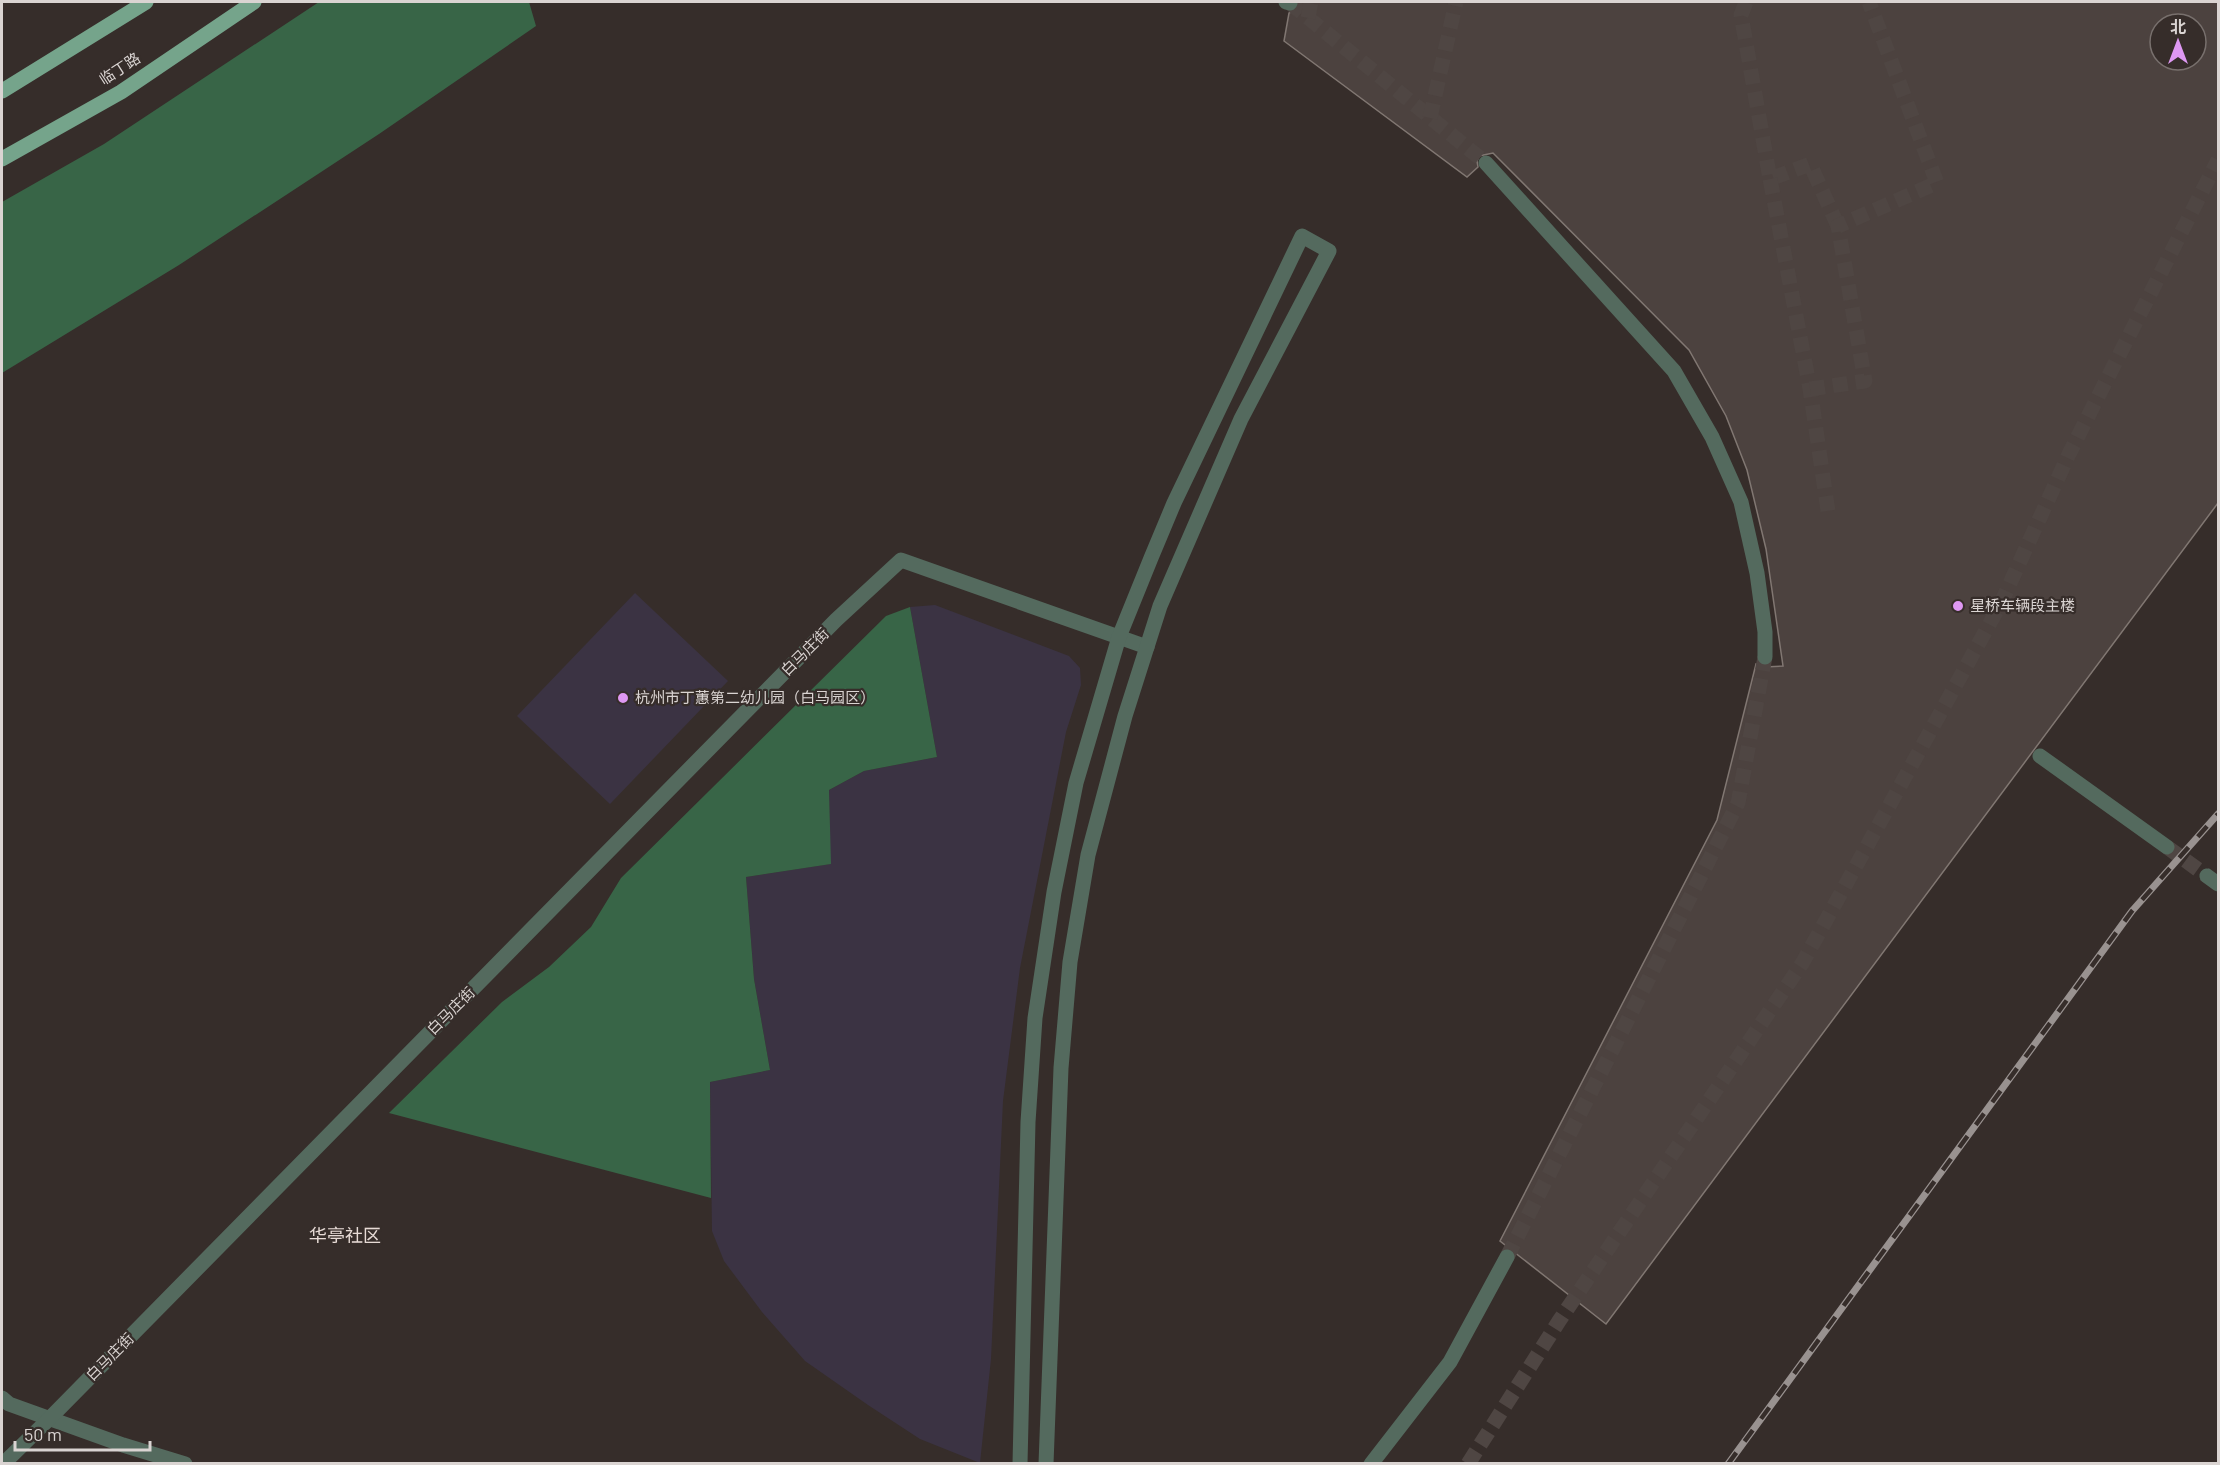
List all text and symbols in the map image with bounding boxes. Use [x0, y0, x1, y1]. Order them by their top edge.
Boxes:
north arrow [2148, 12, 2208, 72]
text: 北 [2170, 17, 2186, 36]
street label: 临丁路 [96, 48, 143, 88]
place label: 星桥车辆段主楼 [1970, 596, 2075, 614]
marker: 星桥车辆段主楼 [1951, 599, 1965, 613]
street label: 白马庄街 [777, 624, 832, 679]
place label: 杭州市丁蕙第二幼儿园（白马园区） [635, 688, 875, 706]
marker: 杭州市丁蕙第二幼儿园（白马园区） [616, 691, 630, 705]
street label: 白马庄街 [423, 983, 478, 1038]
district label: 华亭社区 [309, 1224, 381, 1246]
street label: 白马庄街 [82, 1329, 137, 1384]
scale bar [15, 1414, 150, 1452]
text: 50 m [24, 1423, 62, 1445]

